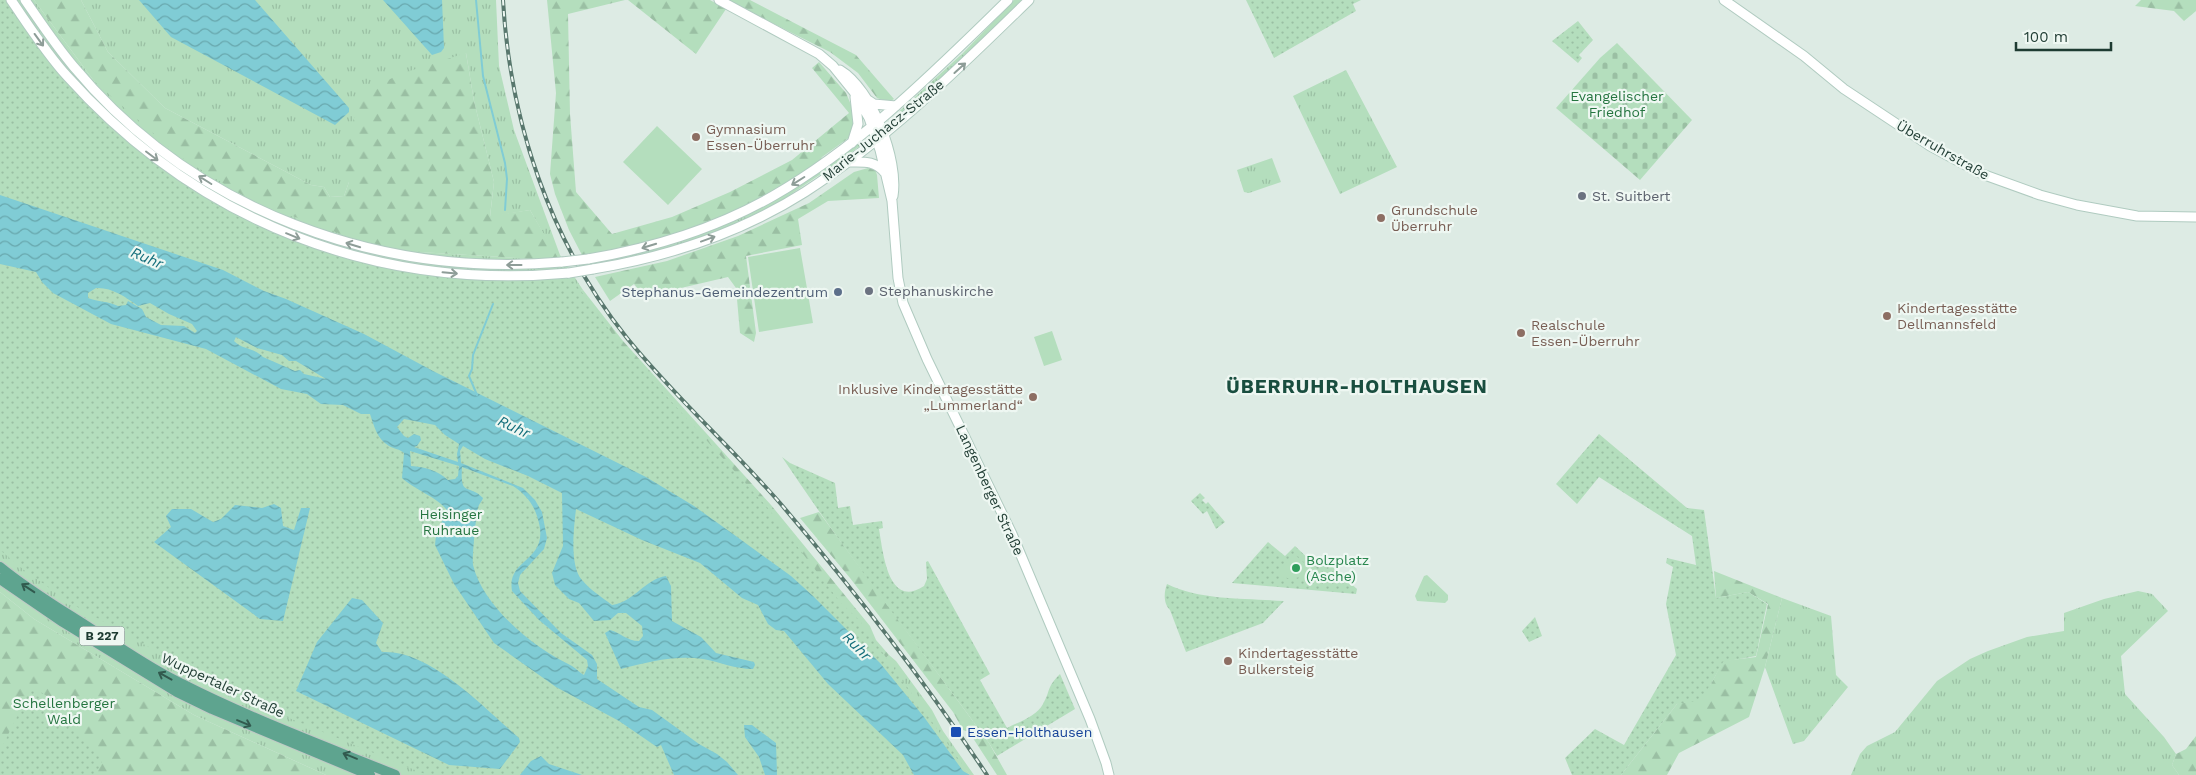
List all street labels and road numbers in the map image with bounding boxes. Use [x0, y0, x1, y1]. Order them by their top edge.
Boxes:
street label: Marie-Juchacz-Straße [819, 76, 947, 184]
street label: Überruhrstraße [1894, 117, 1992, 183]
street label: Langenberger Straße [953, 422, 1027, 558]
road number: B 227 [80, 626, 124, 646]
street label: Wuppertaler Straße [159, 649, 287, 721]

